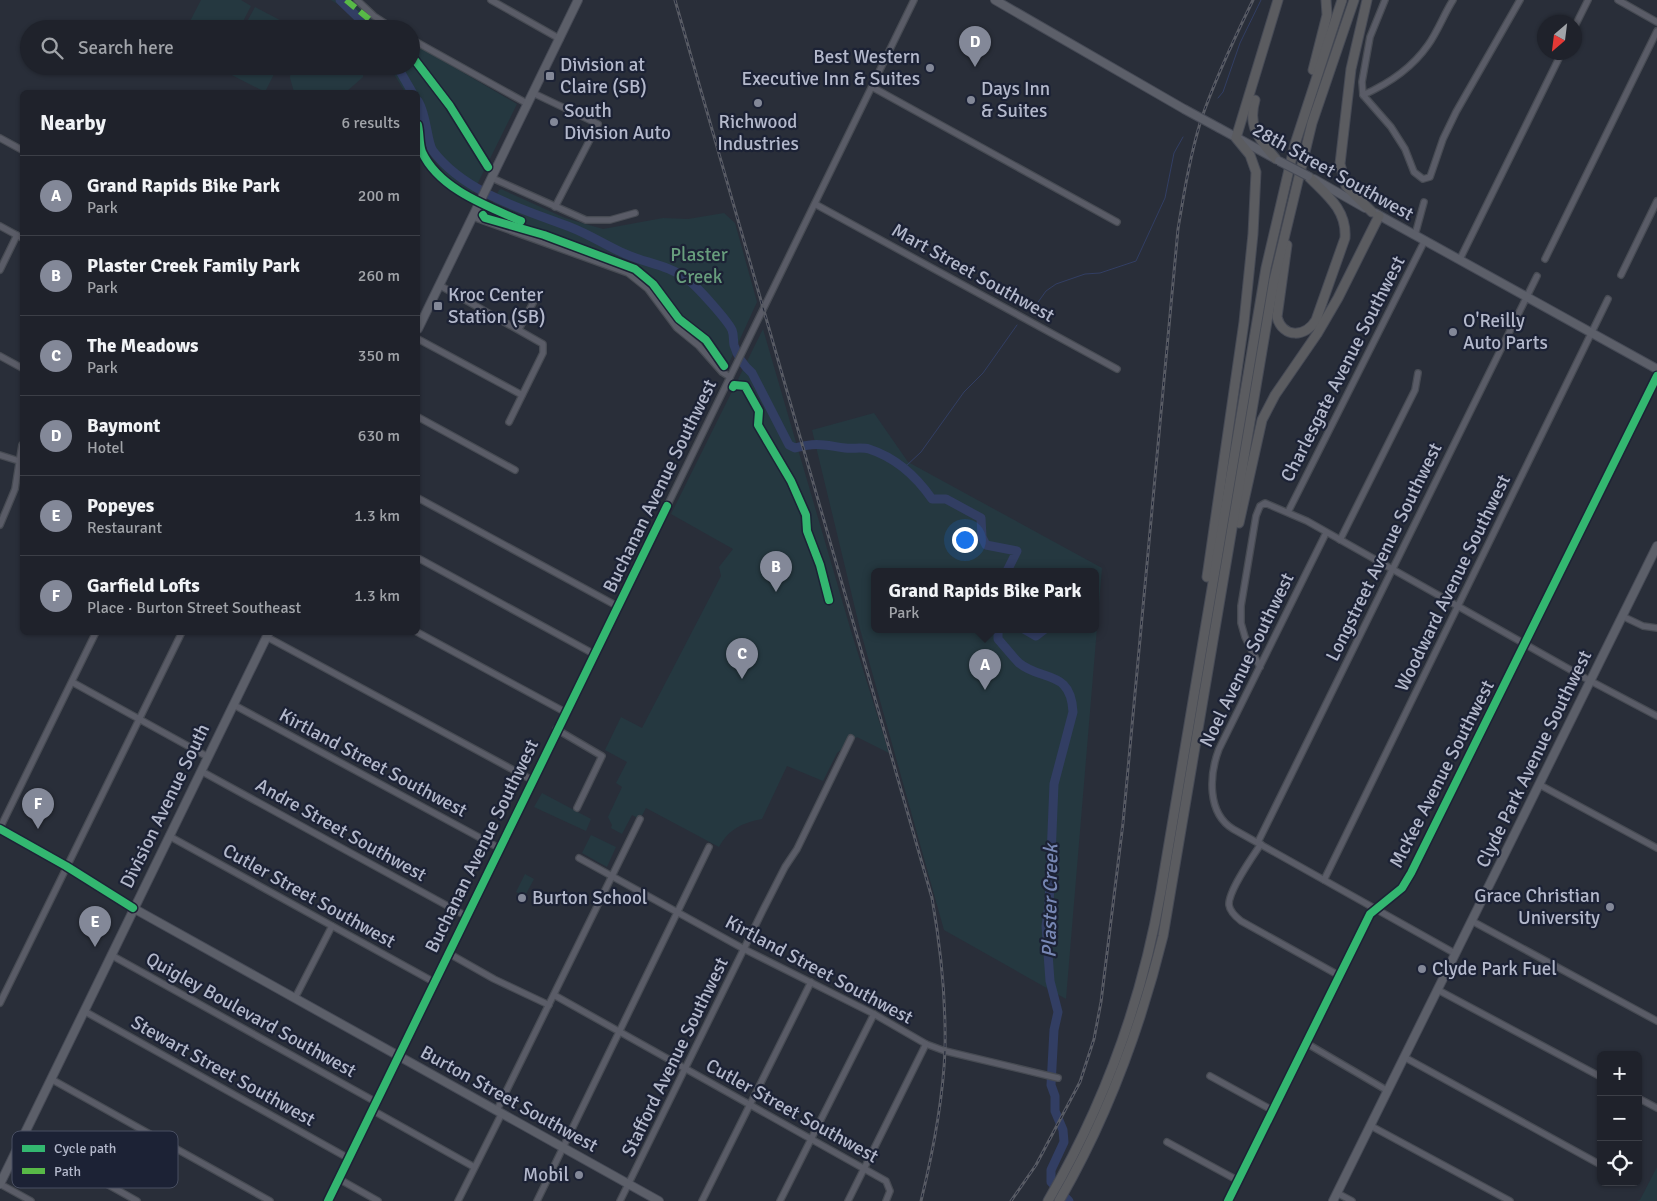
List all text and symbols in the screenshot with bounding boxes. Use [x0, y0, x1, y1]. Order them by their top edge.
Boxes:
north arrow [1537, 15, 1582, 60]
search box [20, 20, 420, 75]
pin: D [959, 26, 991, 67]
icon: search [38, 34, 66, 62]
text: Search here [78, 36, 174, 60]
place label: Best Western Executive Inn & Suites [741, 45, 920, 91]
place label: Division at Claire (SB) [560, 53, 647, 99]
marker: Best Western Executive Inn & Suites [924, 62, 936, 74]
marker: Division at Claire (SB) [544, 70, 556, 82]
place label: Days Inn & Suites [981, 77, 1050, 123]
marker: Days Inn & Suites [965, 94, 977, 106]
marker: Richwood Industries [752, 97, 764, 109]
place label: South Division Auto [564, 99, 671, 145]
text: Nearby [40, 110, 106, 136]
place label: Richwood Industries [717, 110, 799, 156]
text: 6 results [341, 113, 400, 133]
marker: South Division Auto [548, 116, 560, 128]
street label: 28th Street Southwest [1248, 118, 1418, 227]
text: Grand Rapids Bike Park [87, 174, 280, 198]
text: A [51, 186, 61, 206]
text: 200 m [358, 186, 400, 206]
text: Park [87, 198, 118, 218]
street label: Mart Street Southwest [887, 218, 1059, 328]
park label: Plaster Creek [670, 243, 728, 289]
street label: Charlesgate Avenue Southwest [1275, 252, 1411, 486]
text: Plaster Creek Family Park [87, 254, 300, 278]
text: B [51, 266, 61, 286]
text: 260 m [358, 266, 400, 286]
text: Park [87, 278, 118, 298]
place label: Kroc Center Station (SB) [448, 283, 546, 329]
marker: Kroc Center Station (SB) [432, 300, 444, 312]
place label: O'Reilly Auto Parts [1463, 309, 1548, 355]
marker: O'Reilly Auto Parts [1447, 326, 1459, 338]
text: The Meadows [87, 334, 198, 358]
text: C [51, 346, 61, 366]
text: 350 m [358, 346, 400, 366]
text: Park [87, 358, 118, 378]
street label: Buchanan Avenue Southwest [598, 375, 722, 597]
text: Baymont [87, 414, 160, 438]
text: D [51, 426, 61, 446]
text: 630 m [358, 426, 400, 446]
text: Hotel [87, 438, 124, 458]
street label: Longstreet Avenue Southwest [1321, 438, 1448, 665]
street label: Woodward Avenue Southwest [1390, 470, 1516, 695]
text: Popeyes [87, 494, 154, 518]
text: E [51, 506, 61, 526]
text: 1.3 km [354, 506, 400, 526]
text: Restaurant [87, 518, 162, 538]
your location [952, 527, 978, 553]
pin: B [760, 551, 792, 592]
popup [871, 568, 1099, 633]
street label: Noel Avenue Southwest [1194, 569, 1300, 751]
text: Garfield Lofts [87, 574, 200, 598]
text: Grand Rapids Bike Park [889, 579, 1081, 603]
text: F [52, 586, 60, 606]
text: 1.3 km [354, 586, 400, 606]
text: Place · Burton Street Southeast [87, 598, 301, 618]
text: Park [889, 603, 919, 623]
pin: C [726, 638, 758, 679]
street label: Clyde Park Avenue Southwest [1471, 646, 1597, 872]
pin: A [969, 649, 1001, 690]
street label: McKee Avenue Southwest [1384, 676, 1500, 872]
street label: Kirtland Street Southwest [275, 703, 471, 823]
street label: Division Avenue South [115, 720, 215, 892]
street label: Buchanan Avenue Southwest [420, 735, 544, 957]
street label: Andre Street Southwest [251, 773, 431, 887]
pin: F [22, 788, 54, 829]
street label: Cutler Street Southwest [218, 839, 400, 954]
water label: Plaster Creek [1037, 842, 1064, 958]
place label: Grace Christian University [1474, 884, 1600, 930]
place label: Burton School [532, 886, 647, 910]
marker: Burton School [516, 892, 528, 904]
marker: Grace Christian University [1604, 901, 1616, 913]
pin: E [79, 906, 111, 947]
street label: Kirtland Street Southwest [721, 910, 917, 1030]
street label: Quigley Boulevard Southwest [142, 947, 361, 1083]
street label: Stafford Avenue Southwest [616, 953, 734, 1161]
place label: Clyde Park Fuel [1432, 957, 1557, 981]
marker: Clyde Park Fuel [1416, 963, 1428, 975]
street label: Stewart Street Southwest [127, 1010, 320, 1132]
street label: Burton Street Southwest [416, 1040, 602, 1158]
map controls [1597, 1051, 1642, 1186]
button: + [1597, 1051, 1642, 1096]
street label: Cutler Street Southwest [701, 1054, 883, 1169]
button: − [1597, 1096, 1642, 1141]
legend [12, 1131, 178, 1188]
text: Cycle path [54, 1140, 116, 1157]
button: locate [1597, 1141, 1642, 1186]
text: Path [54, 1163, 81, 1180]
place label: Mobil [523, 1163, 569, 1187]
marker: Mobil [573, 1169, 585, 1181]

